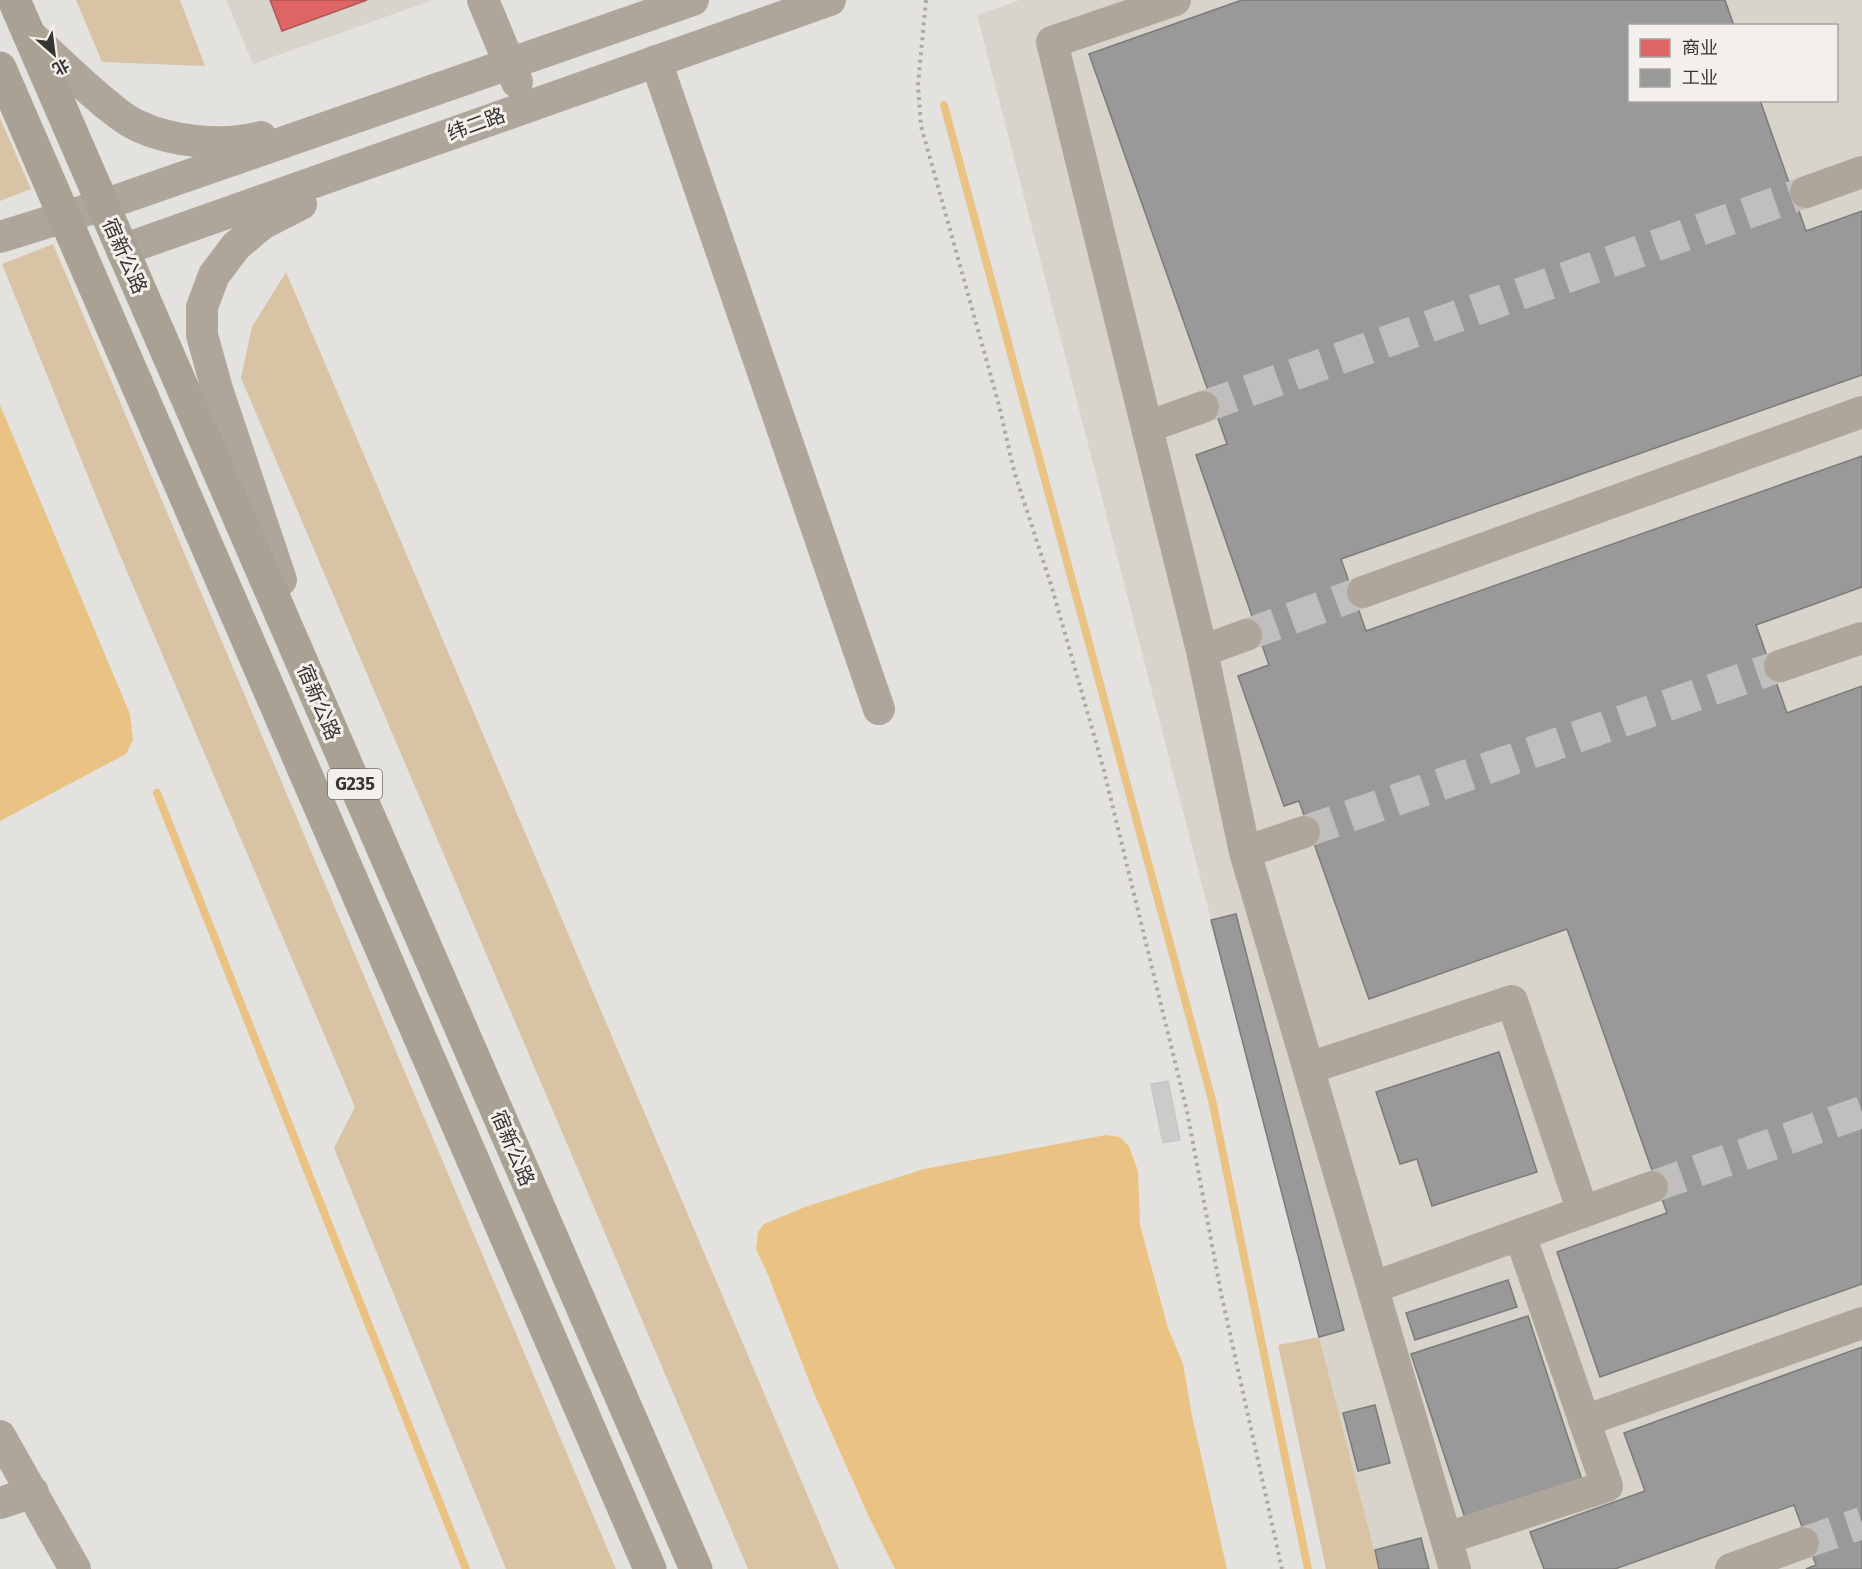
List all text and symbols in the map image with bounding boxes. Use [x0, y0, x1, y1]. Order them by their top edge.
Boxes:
north arrow [24, 24, 84, 84]
legend [1628, 24, 1838, 102]
text: 商业 [1682, 37, 1718, 59]
text: 北 [49, 55, 72, 79]
text: 工业 [1682, 67, 1718, 89]
street label: 纬二路 [444, 102, 508, 146]
street label: 宿新公路 [98, 215, 152, 297]
street label: 宿新公路 [292, 660, 346, 744]
road number: G235 [328, 769, 382, 799]
street label: 宿新公路 [486, 1106, 540, 1190]

